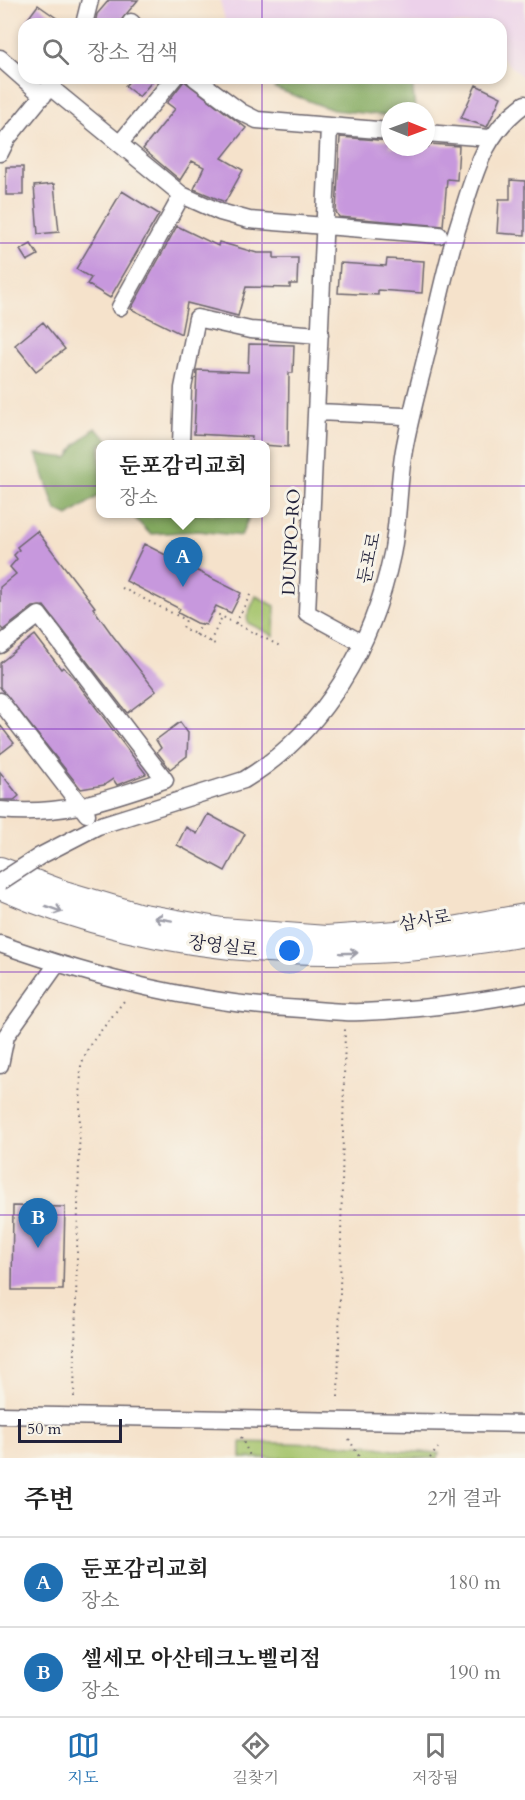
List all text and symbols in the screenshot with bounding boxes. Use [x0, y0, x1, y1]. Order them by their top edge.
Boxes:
search box [18, 18, 507, 84]
icon: search [39, 35, 72, 68]
text: 장소 검색 [87, 38, 178, 68]
north arrow [381, 102, 435, 156]
popup [96, 440, 270, 518]
text: 둔포감리교회 [119, 451, 247, 481]
text: 장소 [119, 484, 158, 511]
street label: DUNPO-RO [276, 488, 307, 596]
street label: 둔포로 [352, 530, 387, 586]
pin: A [164, 538, 202, 587]
one-way arrow [44, 904, 63, 915]
street label: 삼사로 [397, 904, 453, 937]
one-way arrow [154, 914, 174, 925]
street label: 장영실로 [187, 930, 259, 963]
your location [275, 936, 304, 965]
one-way arrow [339, 948, 359, 959]
pin: B [18, 1198, 57, 1248]
scale bar [18, 1416, 122, 1444]
text: 50 m [27, 1418, 61, 1440]
text: 주변 [24, 1482, 74, 1517]
text: 2개 결과 [427, 1485, 501, 1512]
text: 둔포감리교회 [81, 1554, 209, 1584]
text: A [36, 1569, 51, 1596]
text: 180 m [448, 1569, 501, 1596]
text: 장소 [81, 1587, 120, 1614]
text: 셀세모 아산테크노벨리점 [81, 1644, 321, 1674]
text: B [36, 1659, 51, 1686]
text: 190 m [448, 1659, 501, 1686]
text: 장소 [81, 1677, 120, 1704]
tab: 지도 [67, 1729, 100, 1789]
tab: 길찾기 [233, 1729, 279, 1789]
tab: 저장됨 [412, 1729, 458, 1789]

